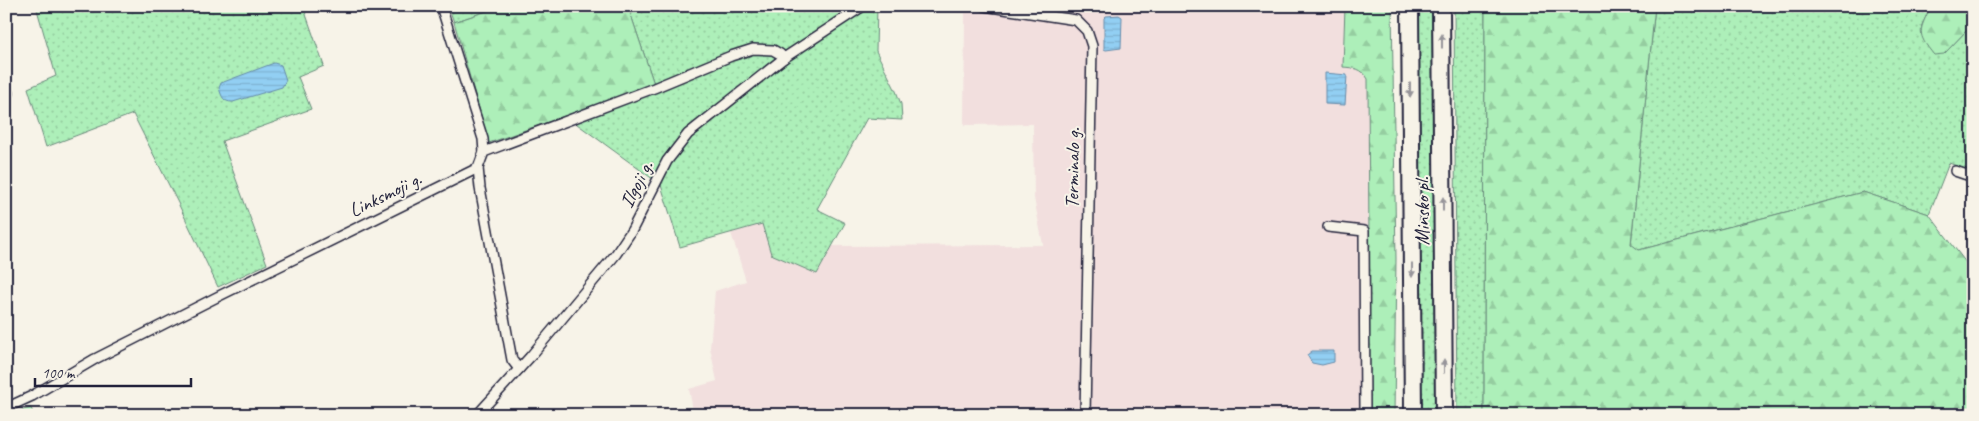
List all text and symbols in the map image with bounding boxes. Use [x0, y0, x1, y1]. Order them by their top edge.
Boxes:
one-way arrow [1438, 33, 1446, 49]
one-way arrow [1406, 82, 1414, 98]
street label: Terminalo g. [1059, 127, 1086, 209]
street label: Ilgoji g. [614, 156, 659, 212]
street label: Linksmoji g. [345, 166, 426, 223]
street label: Minsko pl. [1410, 177, 1435, 245]
one-way arrow [1439, 195, 1447, 211]
one-way arrow [1408, 262, 1416, 278]
scale bar [35, 356, 191, 388]
one-way arrow [1440, 358, 1448, 374]
text: 100 m [42, 364, 76, 383]

